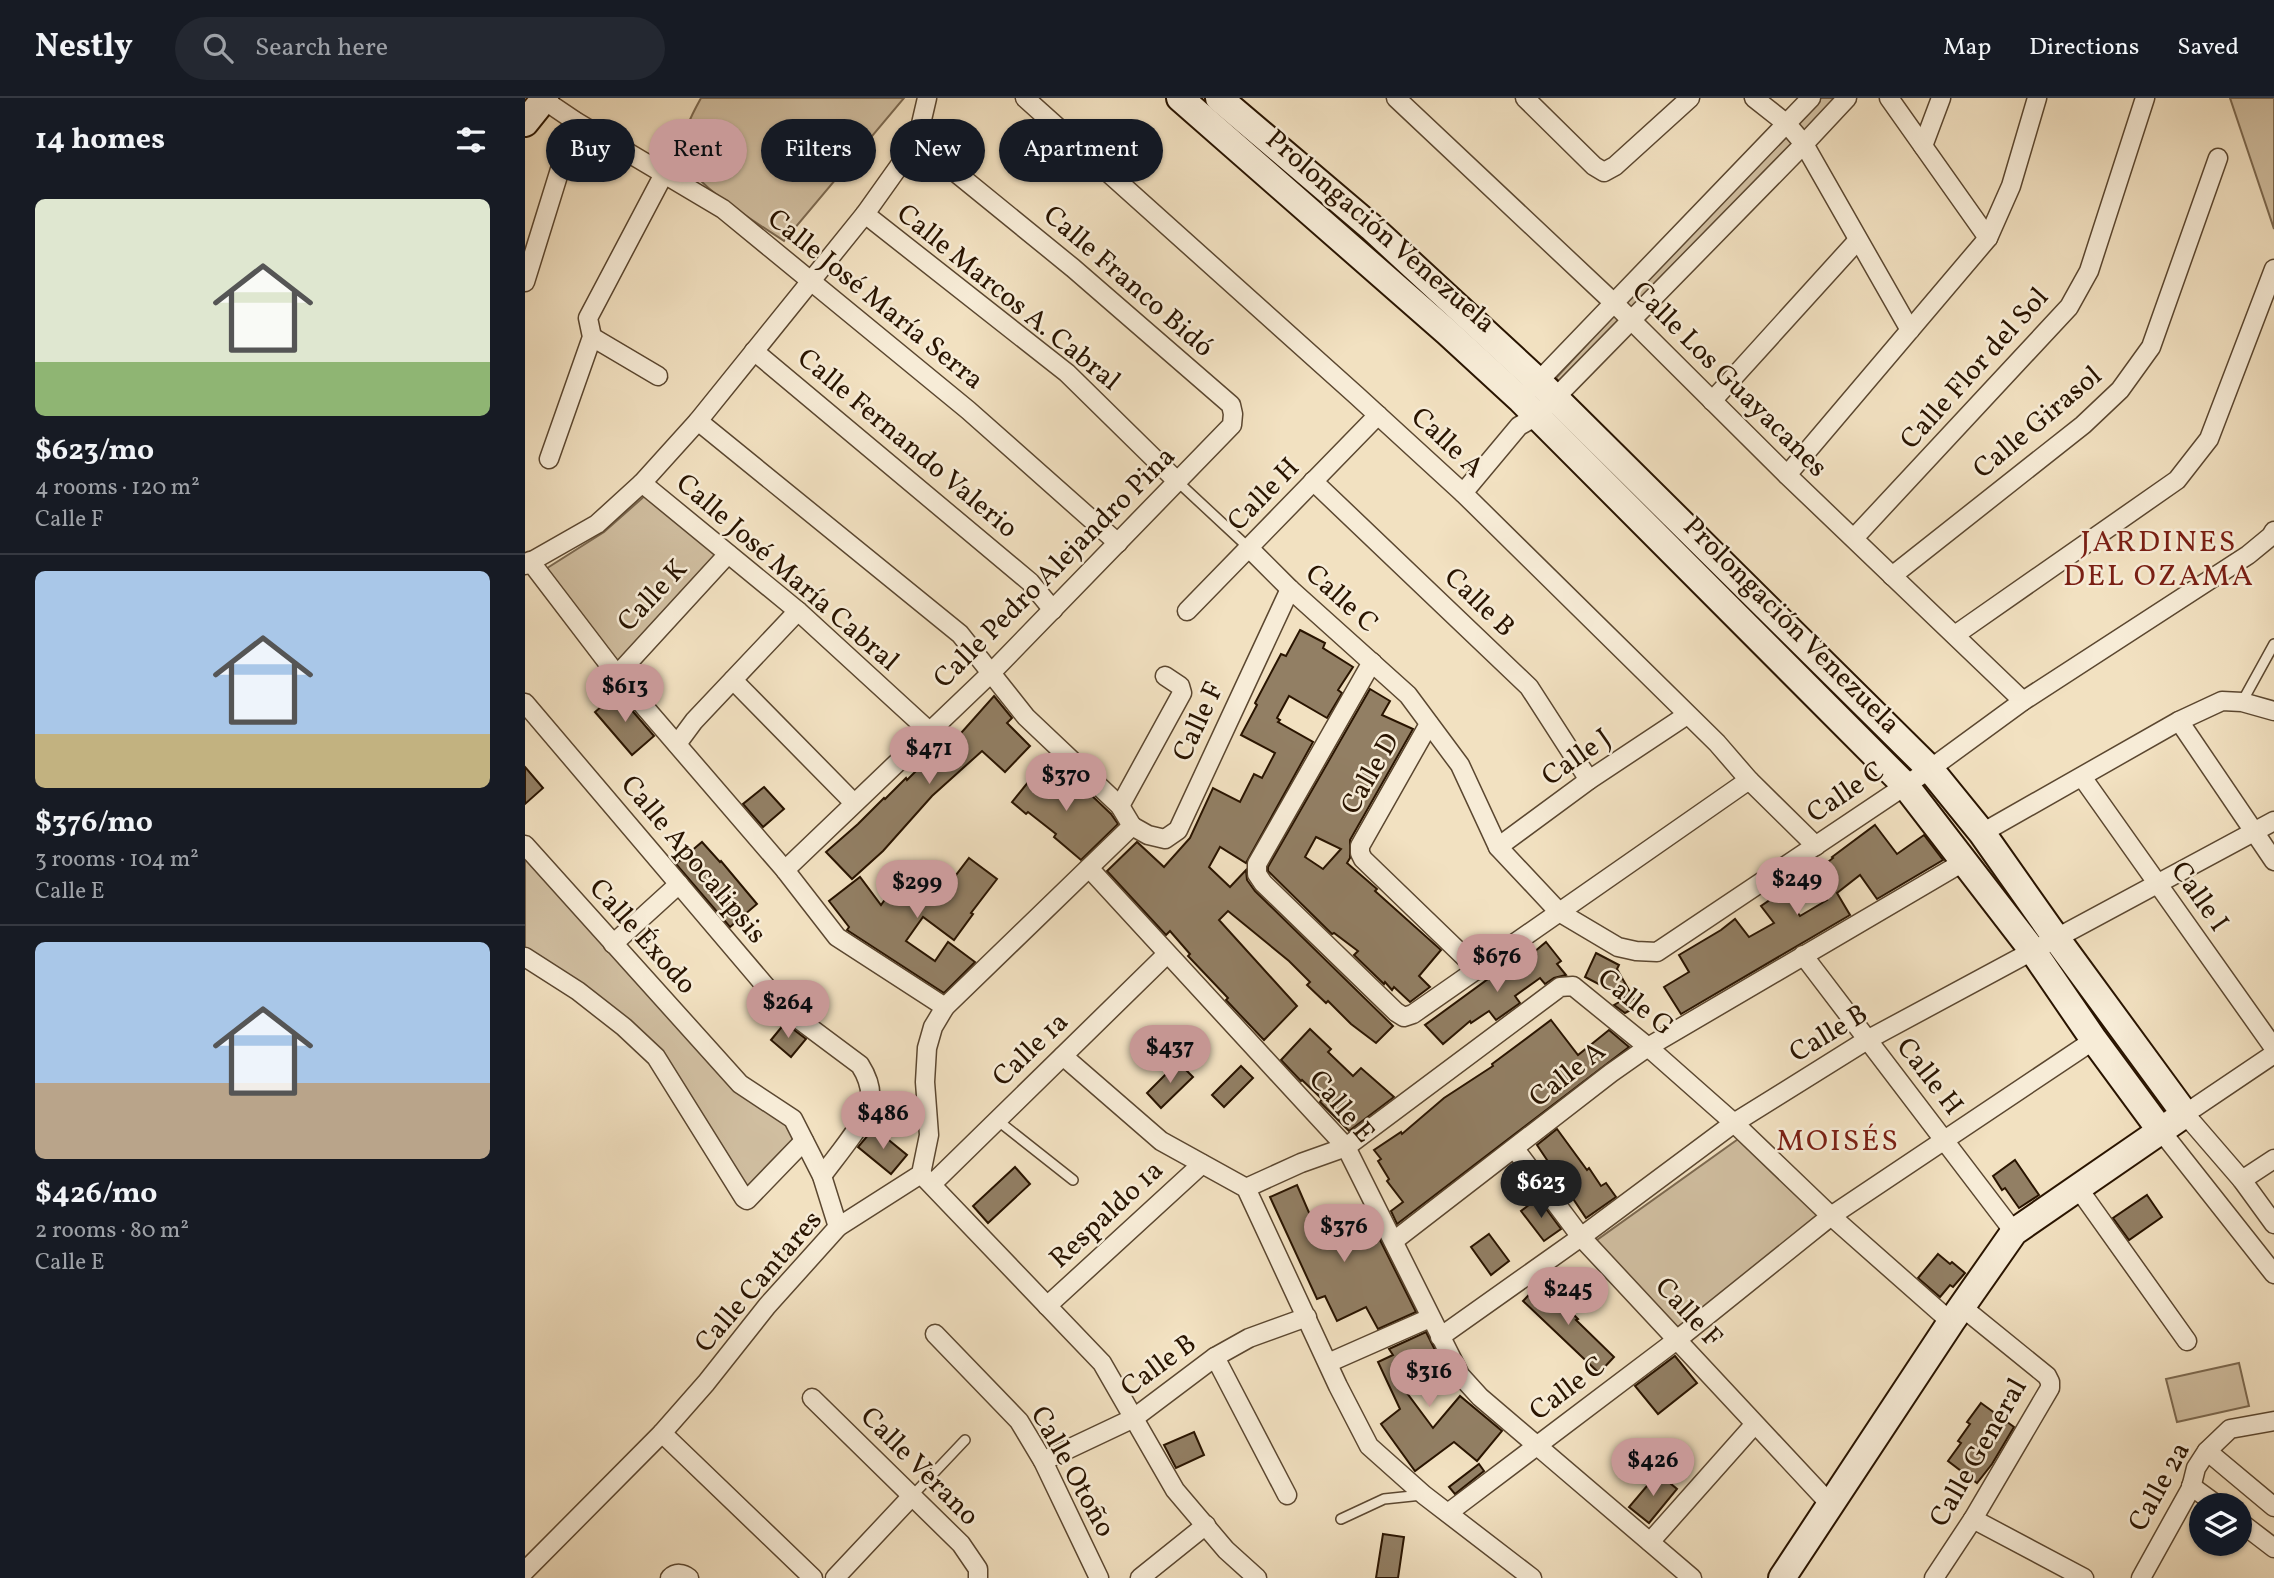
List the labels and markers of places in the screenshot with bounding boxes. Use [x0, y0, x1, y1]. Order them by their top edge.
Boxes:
pin: $613 [584, 664, 666, 724]
pin: $471 [888, 726, 970, 786]
pin: $370 [1025, 754, 1107, 813]
pin: $249 [1756, 858, 1838, 917]
pin: $299 [876, 860, 958, 920]
pin: $676 [1456, 934, 1538, 994]
pin: $264 [747, 981, 829, 1040]
pin: $437 [1129, 1026, 1211, 1085]
pin: $486 [842, 1091, 924, 1151]
pin: $623 [1500, 1160, 1582, 1220]
pin: $376 [1303, 1204, 1385, 1264]
pin: $245 [1527, 1268, 1609, 1327]
pin: $316 [1388, 1350, 1470, 1409]
pin: $426 [1612, 1438, 1694, 1498]

